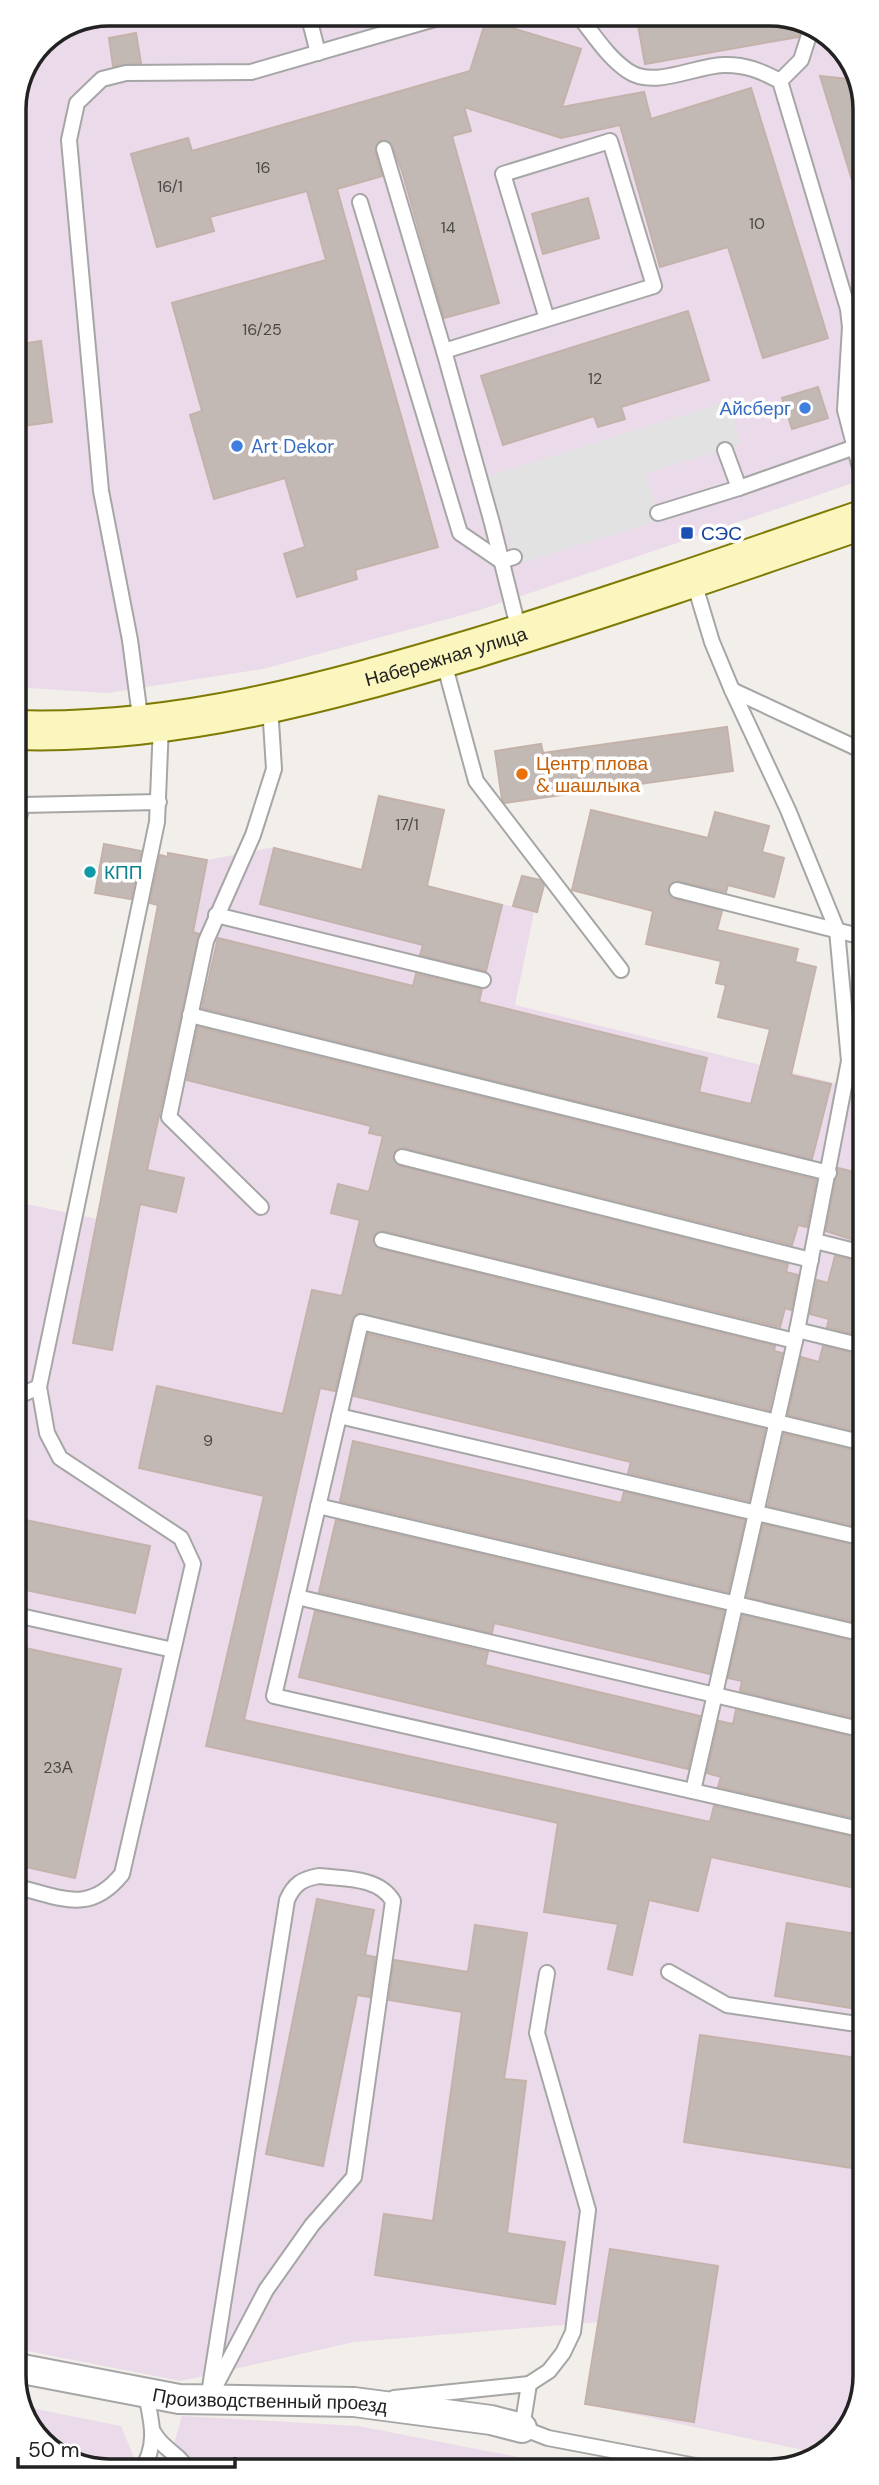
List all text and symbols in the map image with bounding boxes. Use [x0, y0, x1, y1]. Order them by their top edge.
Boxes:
house number: 16 [255, 157, 271, 178]
house number: 16/1 [157, 176, 183, 197]
house number: 10 [749, 213, 765, 234]
house number: 14 [441, 217, 456, 238]
house number: 16/25 [242, 319, 282, 340]
house number: 12 [588, 368, 602, 389]
place label: Айсберг [719, 396, 791, 421]
marker: Айсберг [797, 400, 813, 416]
place label: Art Dekor [251, 434, 334, 459]
marker: Art Dekor [229, 438, 245, 454]
place label: СЭС [701, 521, 742, 546]
marker: СЭС [679, 525, 695, 541]
street label: Набережная улица [362, 621, 531, 692]
place label: Центр плова & шашлыка [536, 751, 648, 798]
marker: Центр плова & шашлыка [514, 766, 530, 782]
house number: 17/1 [395, 814, 419, 835]
place label: КПП [104, 860, 142, 885]
marker: КПП [82, 864, 98, 880]
house number: 9 [203, 1430, 213, 1451]
house number: 23А [43, 1757, 73, 1778]
street label: Производственный проезд [150, 2382, 389, 2419]
scale bar [18, 2426, 234, 2470]
text: 50 m [28, 2436, 79, 2464]

